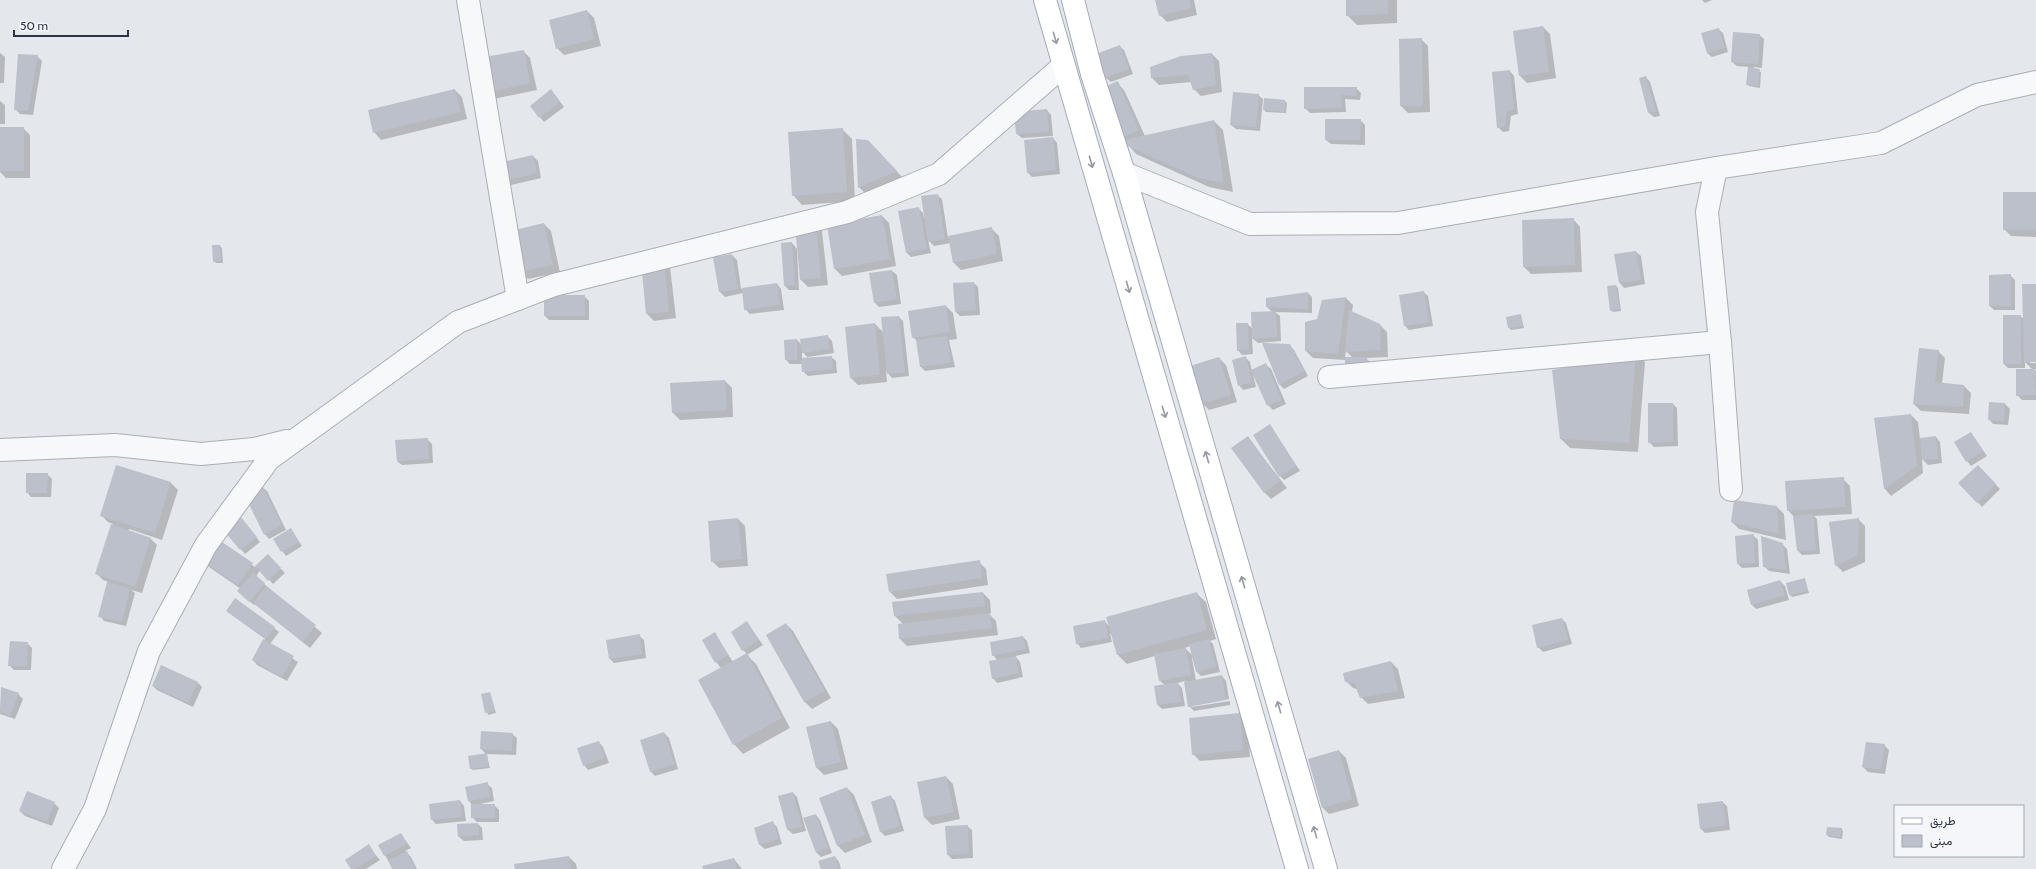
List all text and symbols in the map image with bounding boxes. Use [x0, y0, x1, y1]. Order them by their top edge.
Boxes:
scale bar [14, 12, 128, 38]
text: 50 m [20, 18, 48, 33]
one-way arrow [1052, 31, 1059, 44]
one-way arrow [1088, 156, 1095, 169]
one-way arrow [1125, 281, 1132, 294]
one-way arrow [1161, 405, 1168, 418]
one-way arrow [1203, 451, 1210, 464]
one-way arrow [1239, 576, 1246, 589]
one-way arrow [1275, 700, 1282, 713]
legend [1894, 805, 2024, 857]
text: طريق [1930, 813, 1956, 829]
one-way arrow [1311, 825, 1318, 838]
text: مبنى [1930, 833, 1952, 849]

